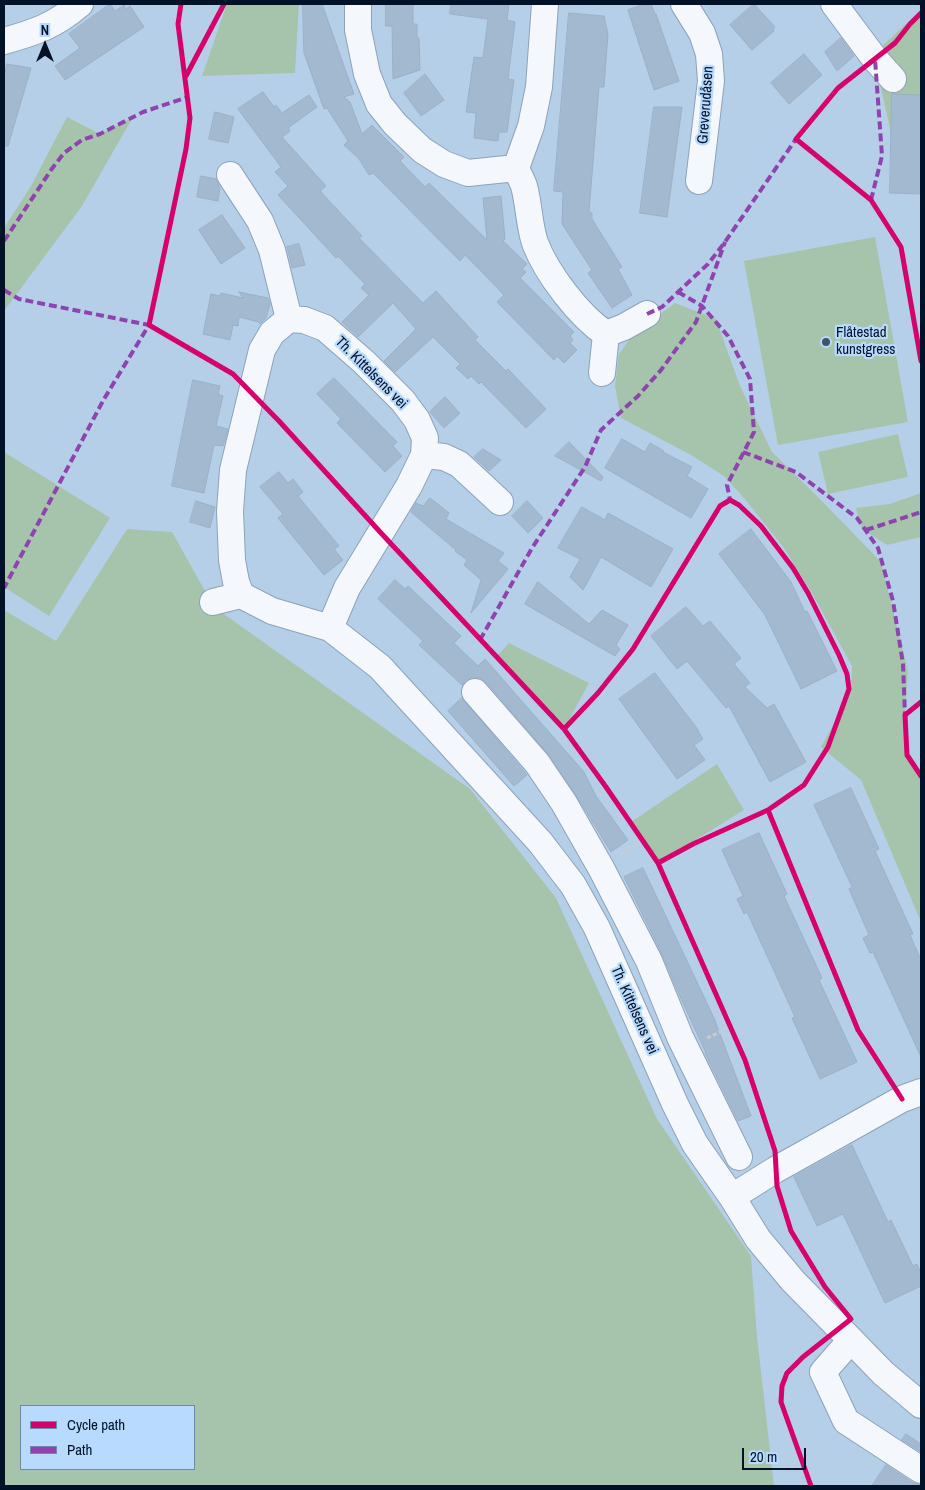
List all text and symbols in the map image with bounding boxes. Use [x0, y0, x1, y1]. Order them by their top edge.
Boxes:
north arrow [20, 20, 70, 70]
text: N [41, 21, 49, 39]
street label: Greverudåsen [694, 65, 718, 145]
place label: Flåtestad kunstgress [836, 324, 895, 359]
street label: Th. Kittelsens vei [331, 333, 411, 413]
marker: Flåtestad kunstgress [820, 336, 832, 348]
street label: Th. Kittelsens vei [606, 963, 662, 1057]
legend [20, 1405, 195, 1470]
text: Cycle path [67, 1414, 125, 1435]
scale bar [745, 1438, 809, 1470]
text: Path [67, 1439, 92, 1460]
text: 20 m [750, 1446, 777, 1467]

